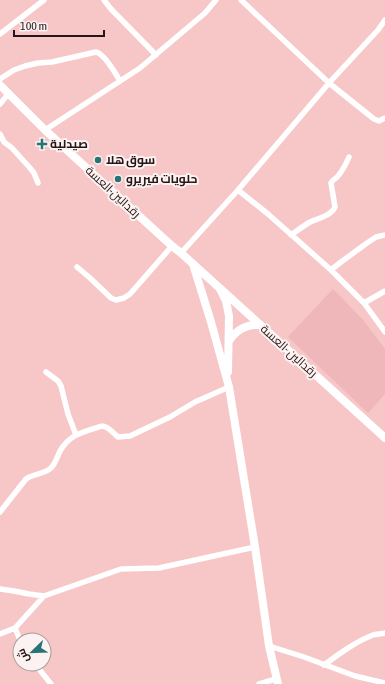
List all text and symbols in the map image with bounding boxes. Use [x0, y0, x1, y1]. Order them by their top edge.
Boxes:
scale bar [14, 12, 104, 38]
text: 100 m [20, 19, 47, 33]
place label: صيدلية [50, 137, 88, 151]
marker: صيدلية [37, 139, 47, 149]
place label: سوق هلا [106, 153, 155, 168]
marker: سوق هلا [93, 155, 103, 165]
street label: رقدالين-العسة [83, 163, 143, 221]
place label: حلويات فيريرو [126, 172, 198, 187]
marker: حلويات فيريرو [113, 174, 123, 184]
street label: رقدالين -العسة [258, 322, 320, 380]
north arrow [12, 632, 52, 672]
text: ش [15, 647, 32, 665]

